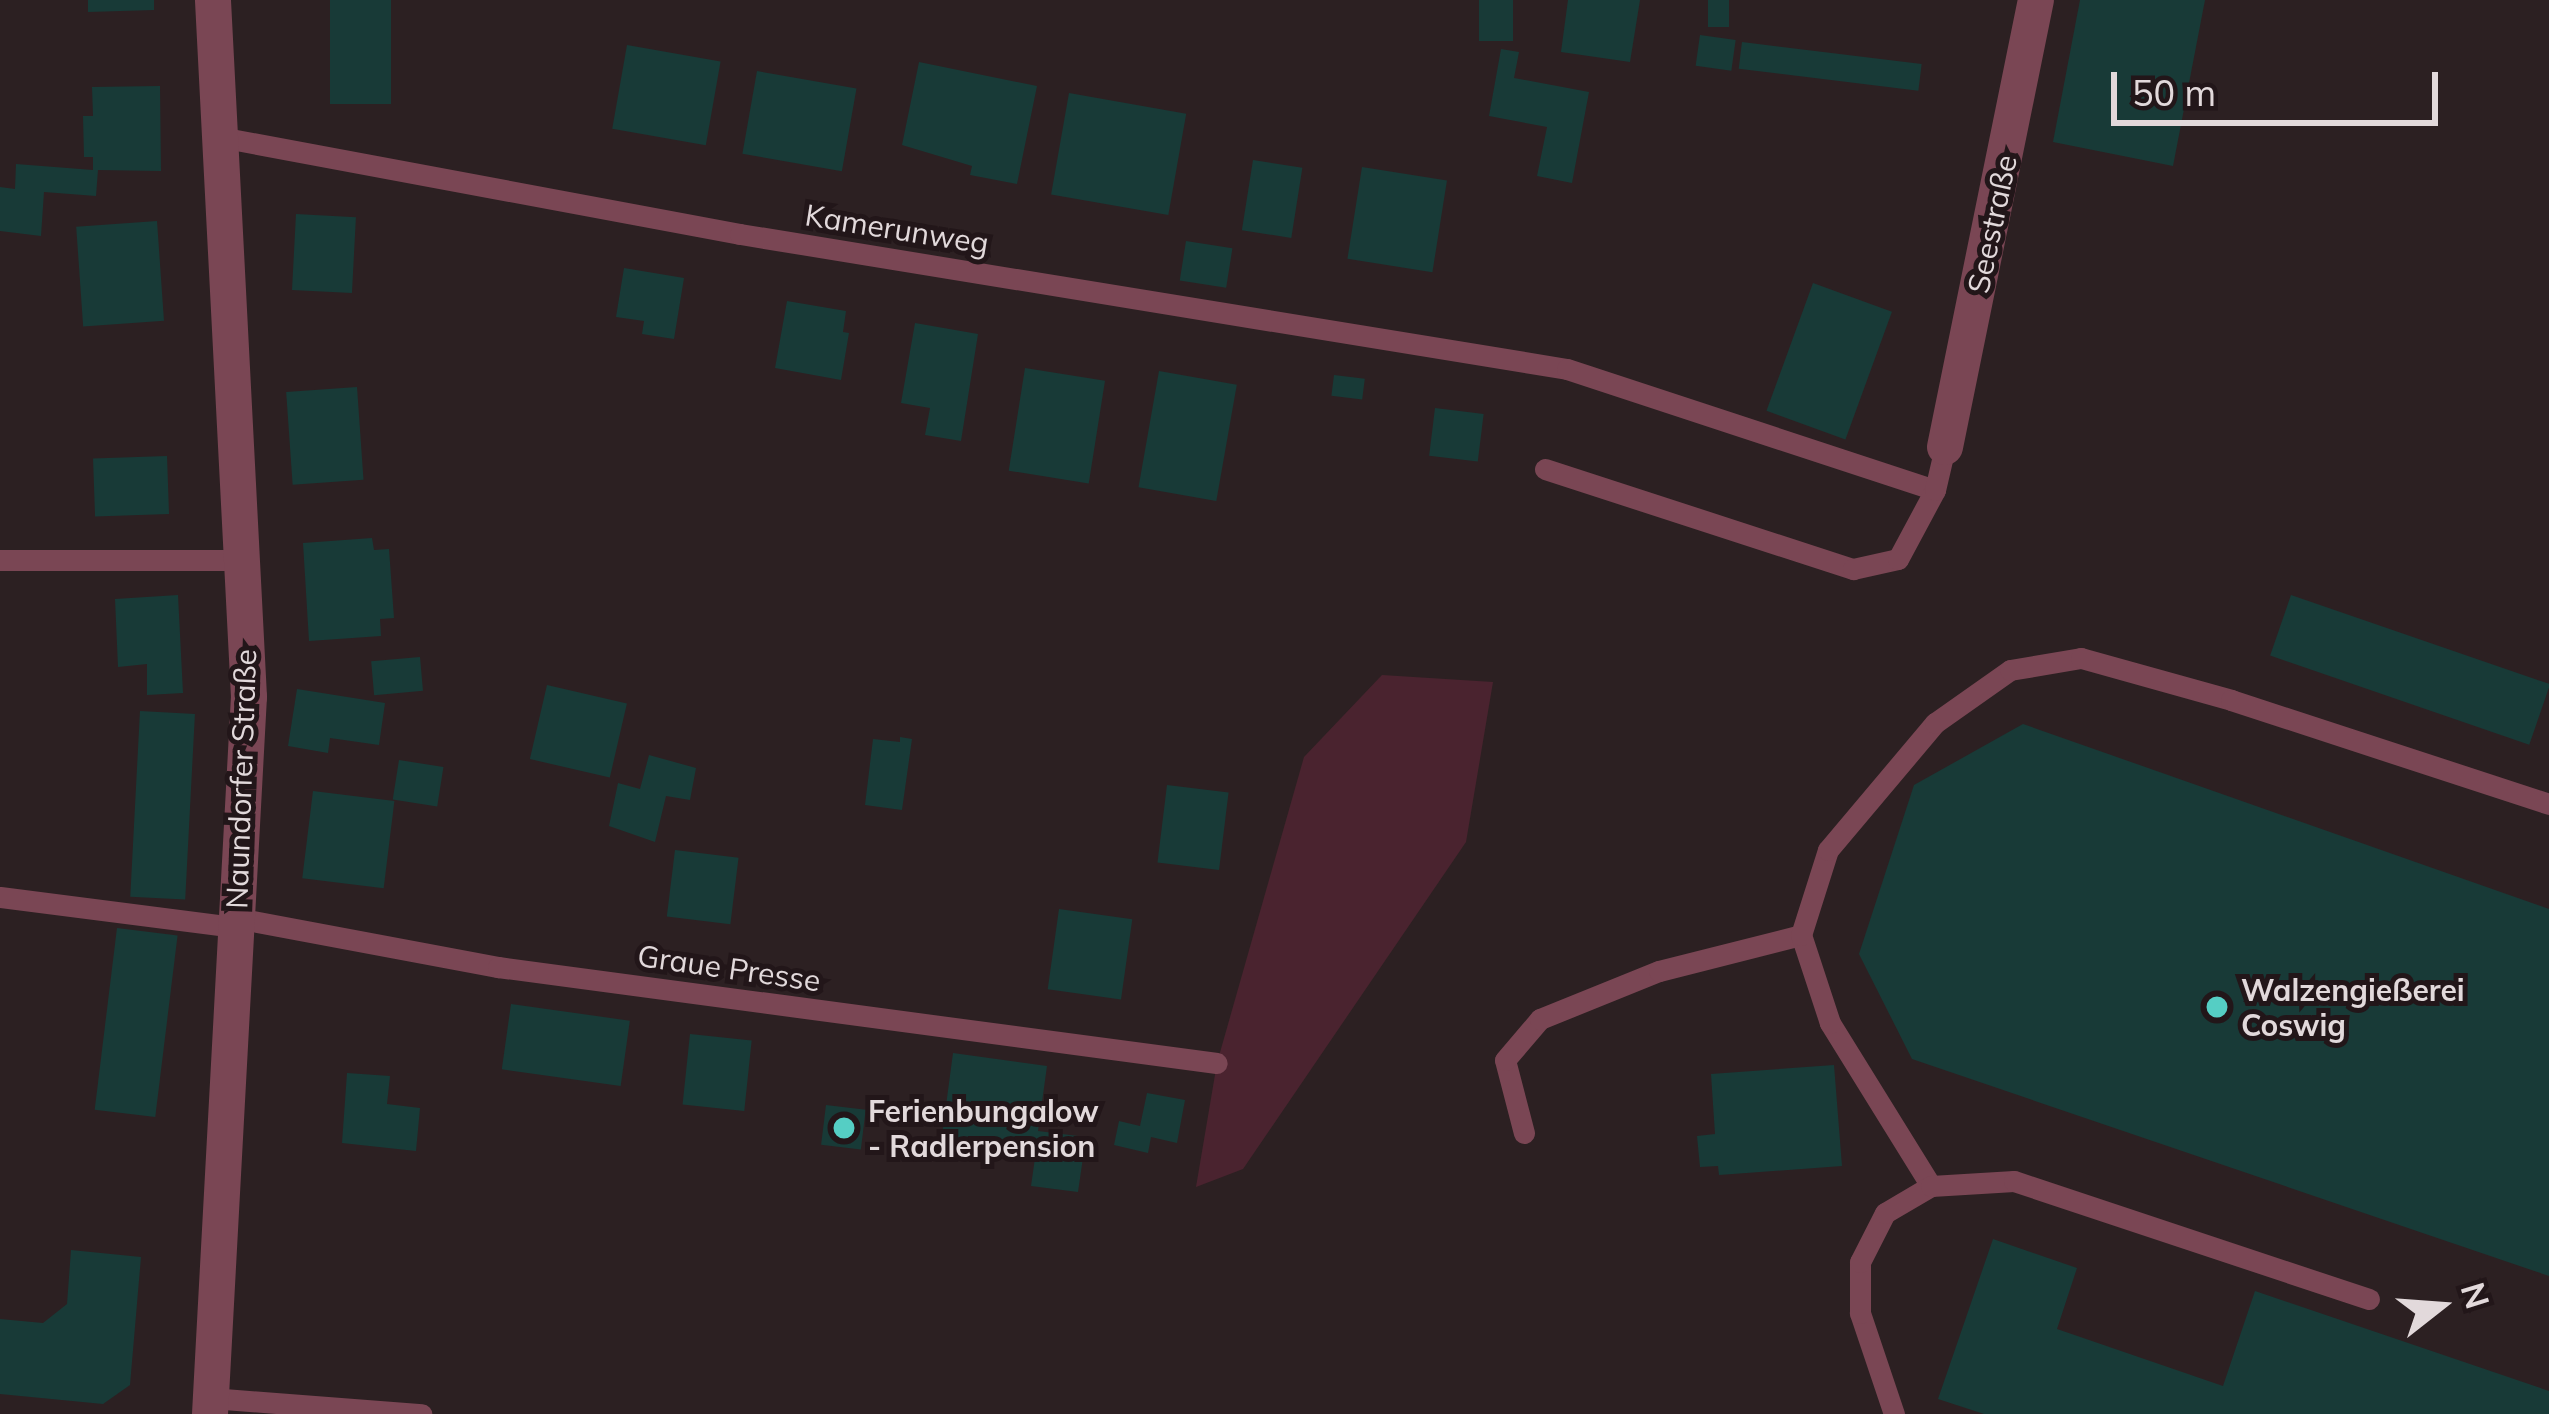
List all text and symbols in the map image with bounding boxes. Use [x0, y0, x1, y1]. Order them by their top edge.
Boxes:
scale bar [2117, 48, 2444, 122]
text: 50 m [2132, 70, 2216, 115]
street label: Seestraße [1960, 151, 2024, 297]
street label: Kamerunweg [803, 197, 991, 261]
street label: Naundorfer Straße [218, 648, 264, 910]
street label: Graue Presse [635, 937, 823, 999]
place label: Walzengießerei Coswig [2241, 972, 2465, 1042]
marker: Walzengießerei Coswig [2204, 994, 2230, 1020]
place label: Ferienbungalow - Radlerpension [868, 1093, 1099, 1164]
marker: Ferienbungalow - Radlerpension [831, 1115, 857, 1141]
north arrow [2381, 1246, 2501, 1366]
text: N [2453, 1277, 2499, 1313]

